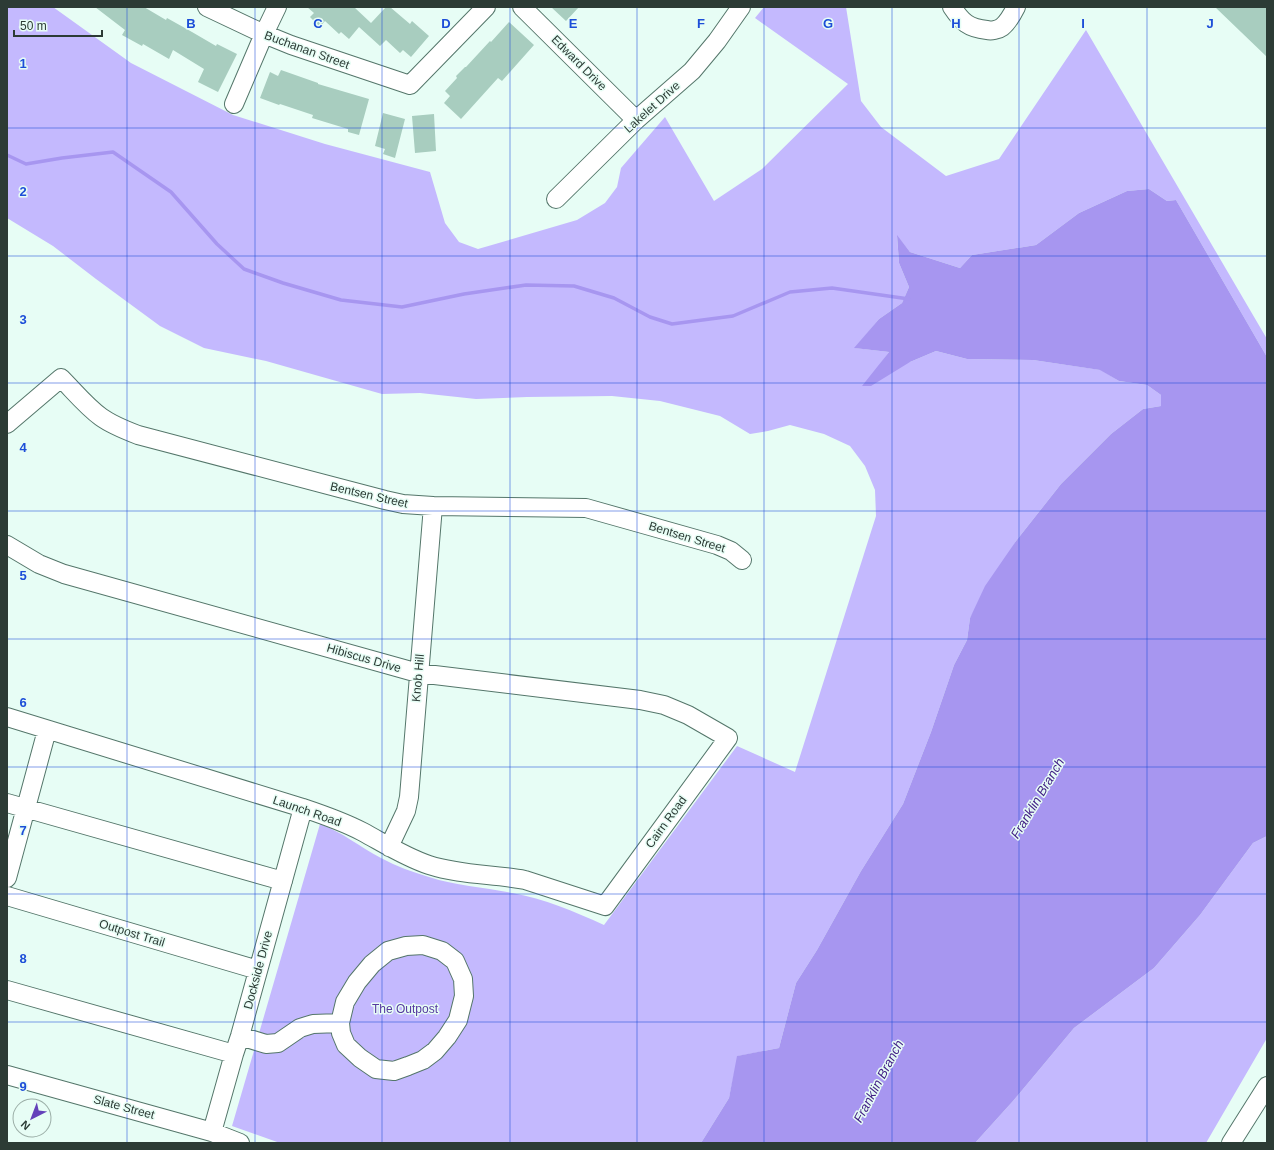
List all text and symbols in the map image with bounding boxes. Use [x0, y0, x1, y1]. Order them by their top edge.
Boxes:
scale bar [14, 12, 102, 38]
text: B [186, 16, 196, 31]
text: C [313, 16, 323, 31]
text: D [441, 16, 451, 31]
text: E [569, 16, 578, 31]
text: F [697, 16, 705, 31]
text: G [823, 16, 833, 31]
text: H [951, 16, 961, 31]
text: I [1081, 16, 1085, 31]
text: J [1206, 16, 1214, 31]
text: 50 m [20, 19, 47, 33]
street label: Buchanan Street [263, 28, 352, 72]
street label: Edward Drive [549, 33, 610, 94]
text: 1 [19, 56, 27, 71]
street label: Lakelet Drive [621, 78, 683, 136]
text: 2 [19, 184, 27, 199]
text: 3 [19, 312, 27, 327]
text: 4 [19, 440, 27, 455]
street label: Bentsen Street [329, 479, 410, 511]
street label: Bentsen Street [647, 519, 728, 555]
text: 5 [19, 568, 27, 583]
street label: Hibiscus Drive [325, 641, 403, 675]
street label: Knob Hill [409, 653, 427, 703]
text: 6 [19, 695, 27, 710]
water label: Franklin Branch [1008, 755, 1067, 841]
street label: Launch Road [271, 793, 343, 829]
street label: Cairn Road [642, 793, 690, 851]
text: 7 [19, 823, 27, 838]
street label: Outpost Trail [97, 916, 167, 950]
street label: Dockside Drive [241, 929, 275, 1011]
text: 8 [19, 951, 27, 966]
park label: The Outpost [372, 1002, 439, 1016]
water label: Franklin Branch [850, 1038, 906, 1125]
text: 9 [19, 1079, 27, 1094]
street label: Slate Street [92, 1092, 157, 1122]
north arrow [12, 1098, 52, 1138]
text: N [18, 1118, 32, 1133]

